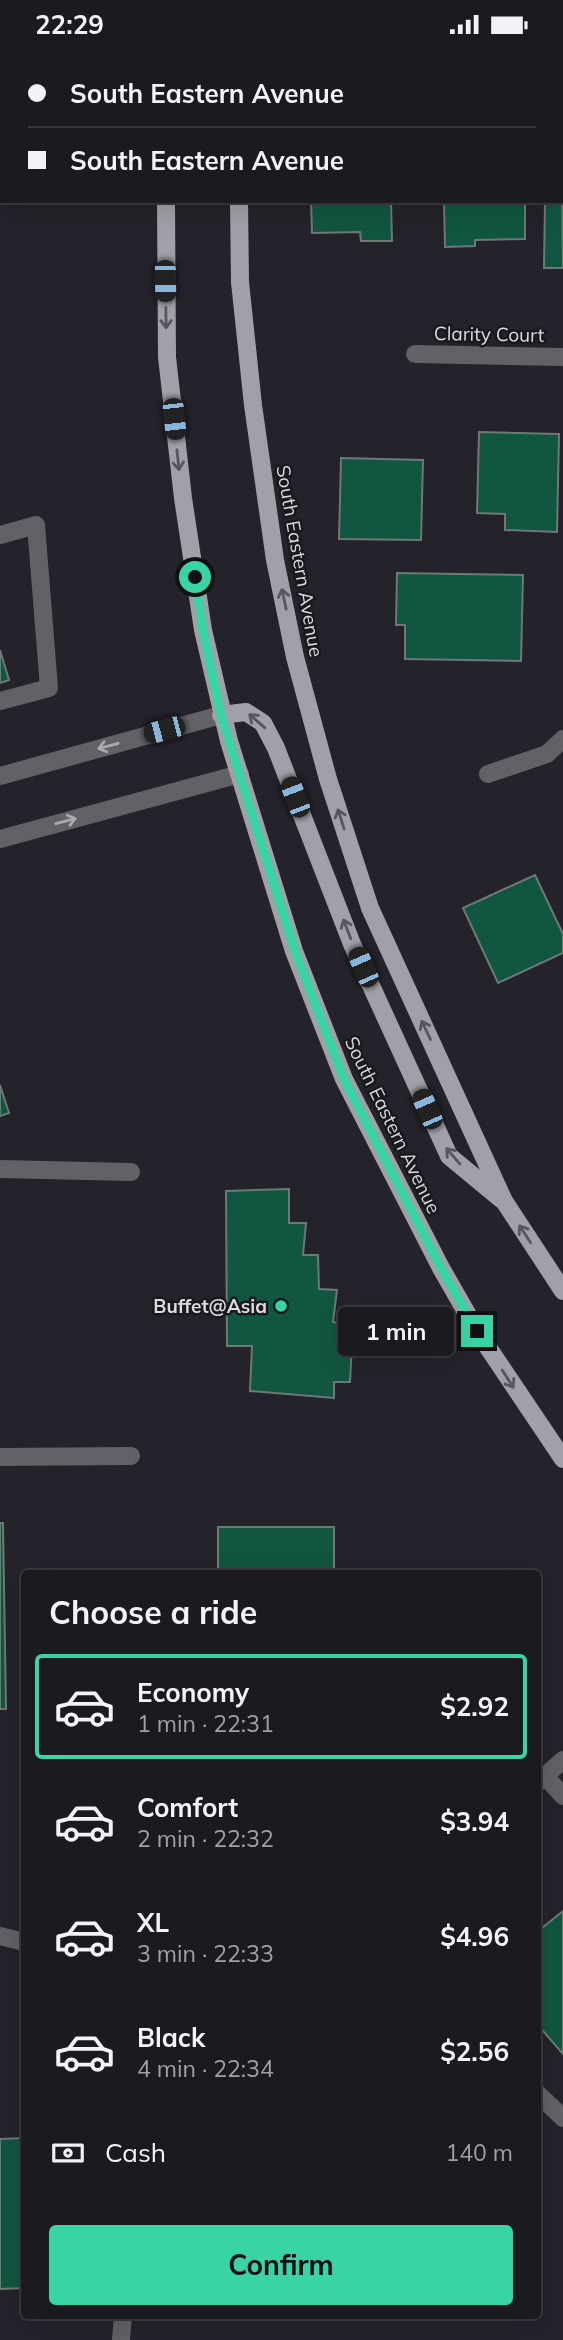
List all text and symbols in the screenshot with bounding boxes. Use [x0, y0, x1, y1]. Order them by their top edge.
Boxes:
text: 22:29 [35, 8, 104, 41]
text: South Eastern Avenue [70, 77, 344, 110]
text: South Eastern Avenue [70, 144, 344, 177]
car [155, 260, 176, 302]
one-way arrow [159, 307, 173, 330]
street label: Clarity Court [434, 321, 545, 347]
car [162, 397, 187, 441]
one-way arrow [172, 448, 185, 471]
street label: South Eastern Avenue [271, 463, 329, 659]
route start [179, 561, 211, 593]
one-way arrow [276, 588, 290, 611]
car [141, 714, 188, 746]
one-way arrow [248, 714, 266, 730]
one-way arrow [97, 740, 119, 753]
car [278, 774, 313, 820]
one-way arrow [334, 809, 346, 831]
one-way arrow [55, 814, 77, 827]
one-way arrow [339, 918, 352, 940]
car [345, 944, 382, 990]
one-way arrow [418, 1020, 432, 1041]
street label: South Eastern Avenue [340, 1032, 446, 1218]
car [409, 1086, 446, 1132]
one-way arrow [445, 1148, 460, 1166]
one-way arrow [518, 1225, 533, 1244]
place label: Buffet@Asia [153, 1294, 267, 1318]
marker: Buffet@Asia [273, 1298, 289, 1314]
callout: 1 min [337, 1307, 452, 1355]
route end [461, 1315, 493, 1347]
text: 1 min [366, 1317, 426, 1346]
one-way arrow [502, 1369, 516, 1389]
text: Choose a ride [49, 1592, 257, 1632]
icon: car [53, 1675, 116, 1738]
text: Economy [137, 1676, 249, 1709]
text: $2.92 [440, 1690, 509, 1723]
text: 1 min · 22:31 [137, 1709, 274, 1738]
icon: car [53, 1790, 116, 1853]
text: Comfort [137, 1791, 238, 1824]
text: $3.94 [440, 1805, 509, 1838]
text: 2 min · 22:32 [137, 1824, 274, 1853]
icon: car [53, 1905, 116, 1968]
text: XL [137, 1906, 169, 1939]
text: $4.96 [440, 1920, 509, 1953]
text: 3 min · 22:33 [137, 1939, 274, 1968]
icon: car [53, 2020, 116, 2083]
text: Black [137, 2021, 205, 2054]
text: $2.56 [440, 2035, 509, 2068]
text: 4 min · 22:34 [137, 2054, 274, 2083]
icon: cash [49, 2134, 87, 2172]
text: Cash [105, 2136, 166, 2169]
text: 140 m [445, 2138, 513, 2167]
button: Confirm [49, 2225, 513, 2305]

